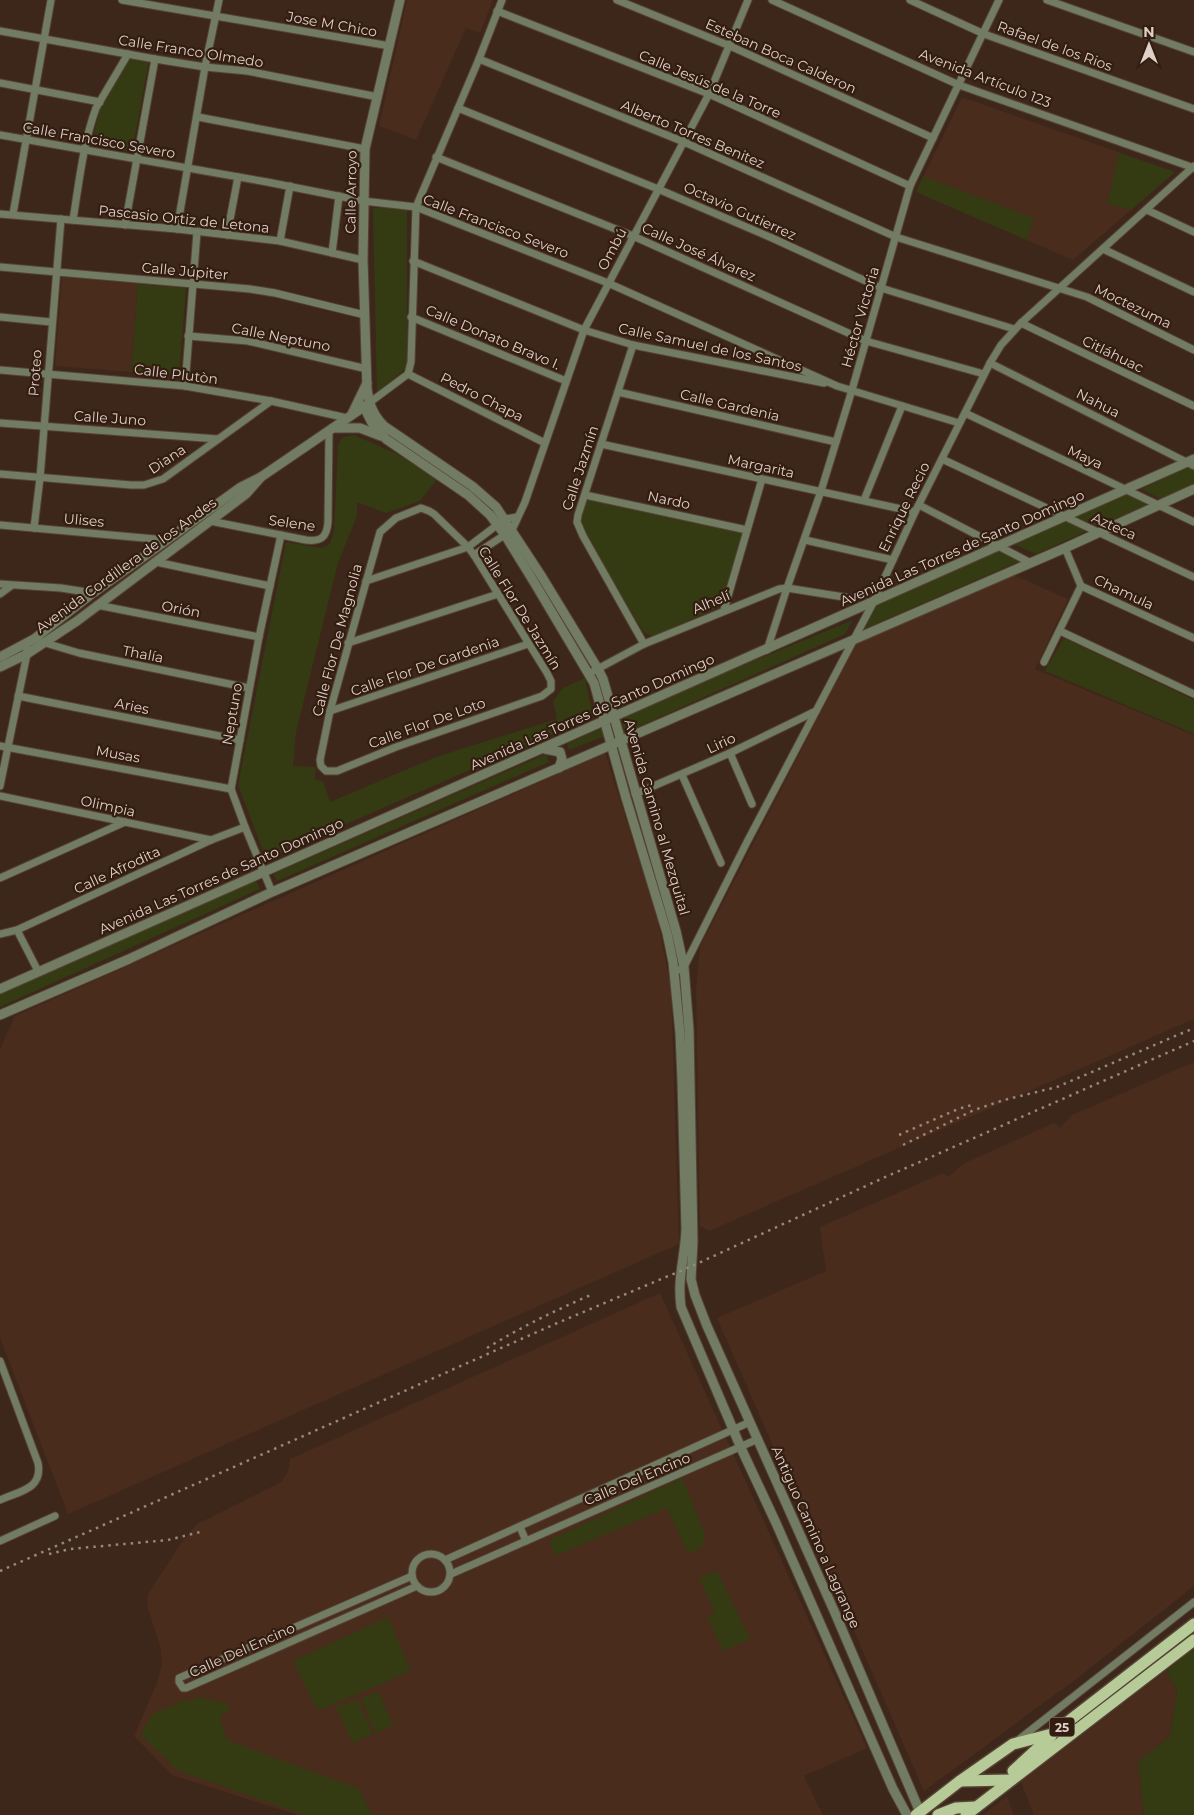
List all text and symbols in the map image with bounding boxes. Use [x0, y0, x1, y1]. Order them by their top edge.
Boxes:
street label: Jose M Chico [284, 7, 379, 41]
street label: Esteban Boca Calderon [703, 15, 859, 97]
street label: Rafael de los Rios [995, 17, 1115, 75]
north arrow [1124, 20, 1174, 70]
text: N [1143, 23, 1155, 41]
street label: Calle Franco Olmedo [117, 31, 265, 71]
street label: Avenida Artículo 123 [916, 45, 1054, 112]
street label: Calle Jesús de la Torre [636, 46, 784, 122]
street label: Alberto Torres Benitez [618, 96, 768, 172]
street label: Calle Francisco Severo [21, 118, 177, 162]
street label: Calle Arroyo [341, 150, 361, 234]
street label: Octavio Gutierrez [681, 178, 799, 244]
street label: Calle Francisco Severo [421, 190, 572, 262]
street label: Pascasio Ortiz de Letona [97, 201, 271, 237]
street label: Calle José Álvarez [639, 219, 759, 285]
street label: Ombú [593, 225, 631, 273]
street label: Calle Júpiter [141, 258, 229, 284]
street label: Héctor Victoria [837, 264, 883, 370]
street label: Moctezuma [1091, 280, 1175, 332]
street label: Calle Donato Bravo I. [423, 301, 563, 374]
street label: Calle Neptuno [230, 319, 332, 355]
street label: Calle Samuel de los Santos [617, 319, 803, 375]
street label: Citláhuac [1079, 331, 1147, 377]
street label: Proteo [24, 349, 46, 397]
street label: Calle Plutòn [133, 360, 219, 388]
street label: Pedro Chapa [437, 368, 527, 426]
street label: Nahua [1073, 384, 1123, 422]
street label: Calle Gardenia [678, 385, 782, 425]
street label: Calle Juno [73, 406, 147, 430]
street label: Calle Jazmín [558, 423, 602, 513]
street label: Diana [145, 440, 189, 478]
street label: Maya [1064, 441, 1106, 473]
street label: Margarita [726, 450, 796, 482]
street label: Enrique Recio [874, 459, 934, 555]
street label: Avenida Las Torres de Santo Domingo [837, 486, 1087, 610]
street label: Nardo [646, 487, 692, 513]
street label: Avenida Cordillera de los Andes [32, 493, 220, 637]
street label: Azteca [1089, 508, 1139, 544]
street label: Ulises [63, 509, 105, 531]
street label: Selene [267, 511, 317, 535]
street label: Calle Flor De Jazmín [475, 543, 565, 673]
street label: Calle Flor De Magnolia [308, 562, 366, 718]
street label: Chamula [1091, 570, 1157, 614]
street label: Alhelí [689, 586, 734, 618]
street label: Orión [160, 596, 202, 622]
street label: Calle Flor De Gardenia [348, 632, 502, 700]
street label: Thalía [121, 641, 165, 667]
street label: Avenida Las Torres de Santo Domingo [467, 650, 717, 774]
street label: Neptuno [218, 681, 246, 746]
street label: Calle Flor De Loto [366, 693, 488, 753]
street label: Aries [113, 694, 151, 718]
street label: Avenida Camino al Mezquital [620, 717, 694, 917]
street label: Lirio [704, 728, 739, 758]
street label: Musas [94, 741, 142, 767]
street label: Olimpia [79, 791, 137, 821]
street label: Avenida Las Torres de Santo Domingo [96, 814, 346, 938]
street label: Calle Afrodita [71, 842, 163, 898]
street label: Antiguo Camino a Lagrange [768, 1443, 864, 1631]
street label: Calle Del Encino [581, 1448, 693, 1510]
street label: Calle Del Encino [186, 1619, 298, 1681]
road number: 25 [1050, 1718, 1074, 1736]

